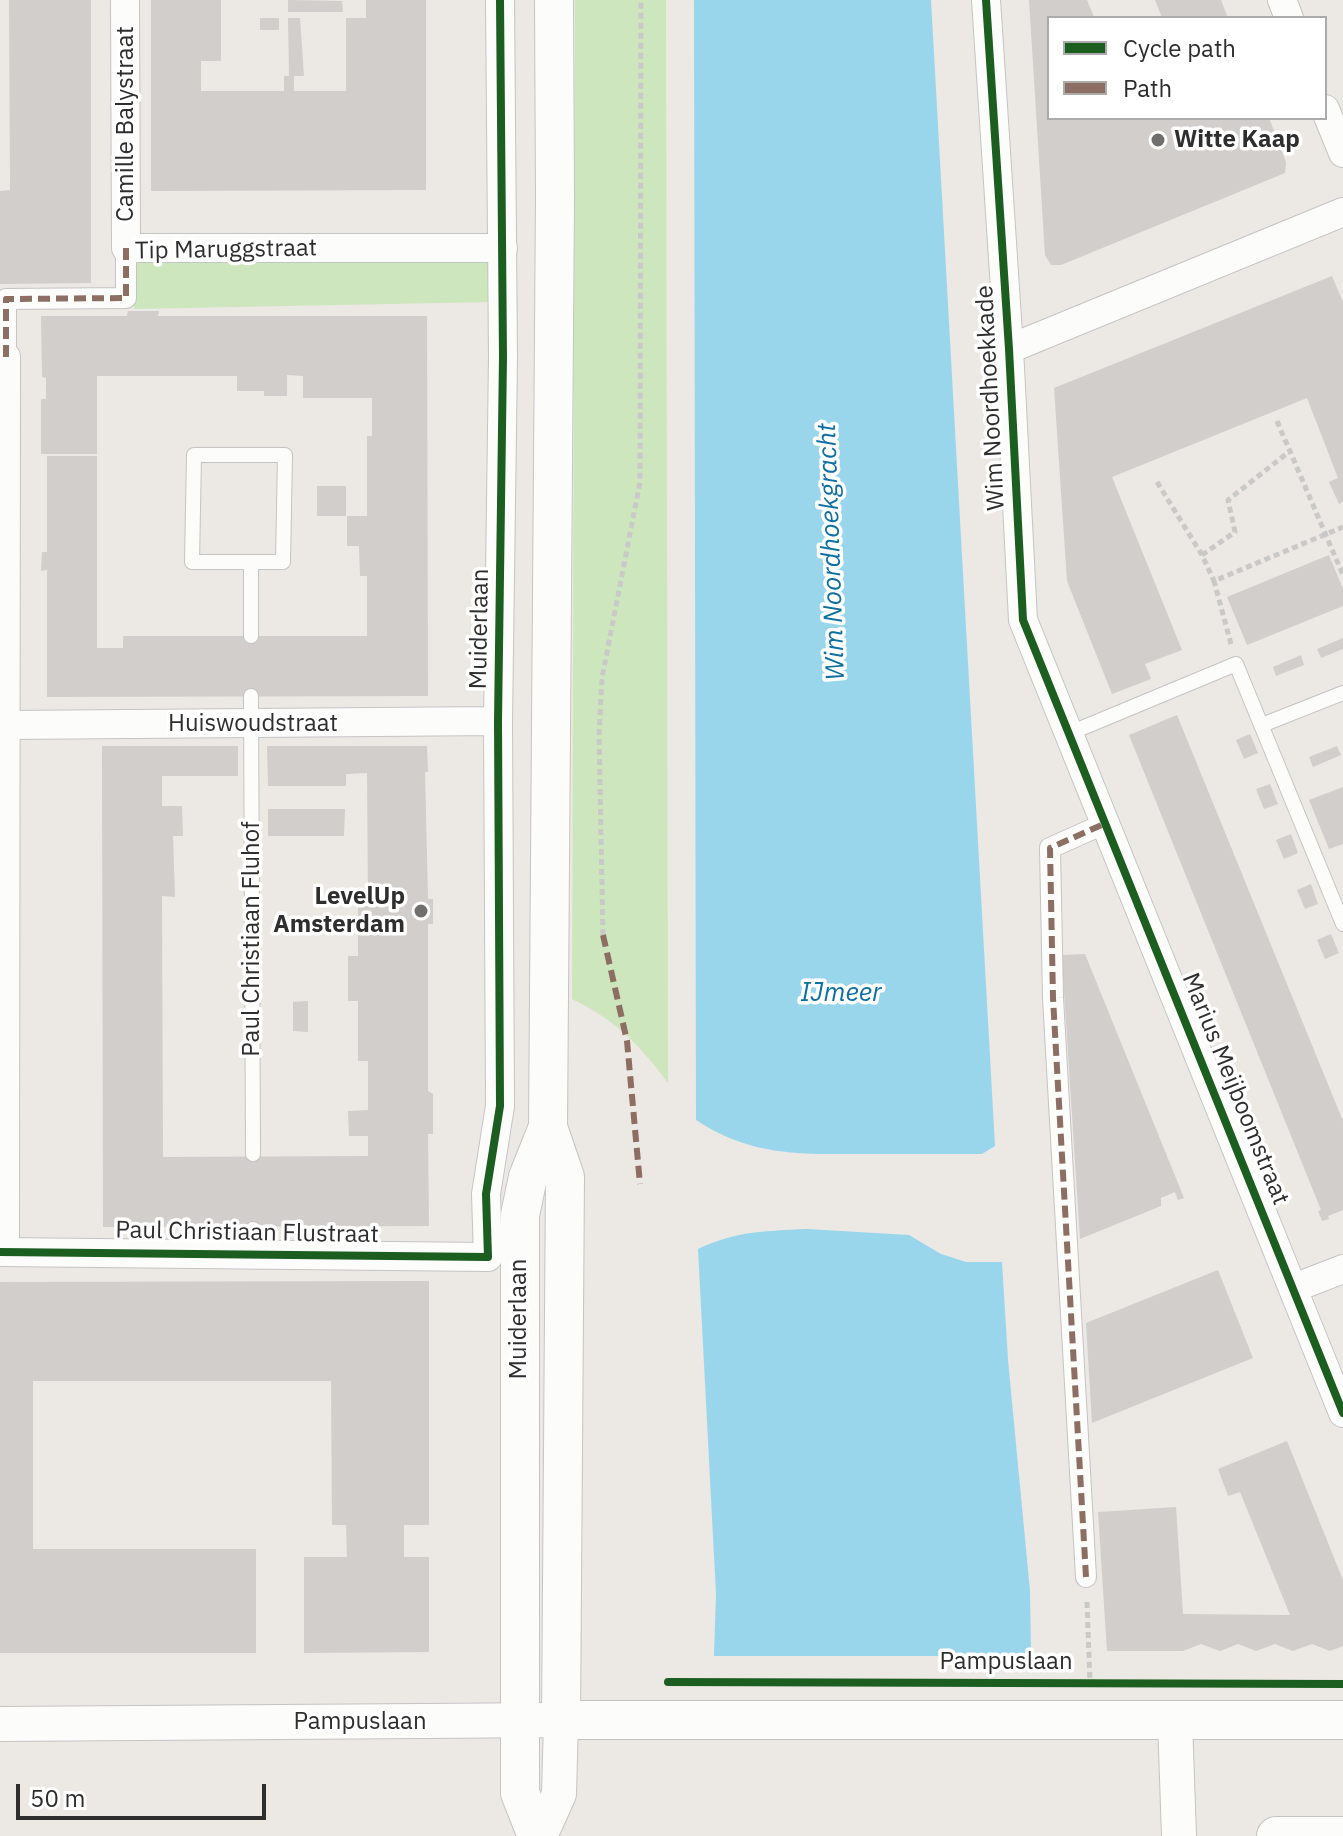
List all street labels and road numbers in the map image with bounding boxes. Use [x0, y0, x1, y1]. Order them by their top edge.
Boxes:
street label: Camille Balystraat [112, 26, 140, 222]
street label: Tip Maruggstraat [135, 234, 317, 266]
street label: Wim Noordhoekkade [971, 285, 1011, 511]
street label: Muiderlaan [465, 568, 495, 690]
street label: Huiswoudstraat [168, 710, 338, 738]
street label: Paul Christiaan Fluhof [238, 821, 266, 1057]
street label: Marius Meijboomstraat [1175, 969, 1295, 1209]
street label: Paul Christiaan Flustraat [115, 1216, 379, 1250]
street label: Muiderlaan [505, 1259, 533, 1379]
street label: Pampuslaan [939, 1648, 1073, 1676]
street label: Pampuslaan [293, 1708, 427, 1736]

